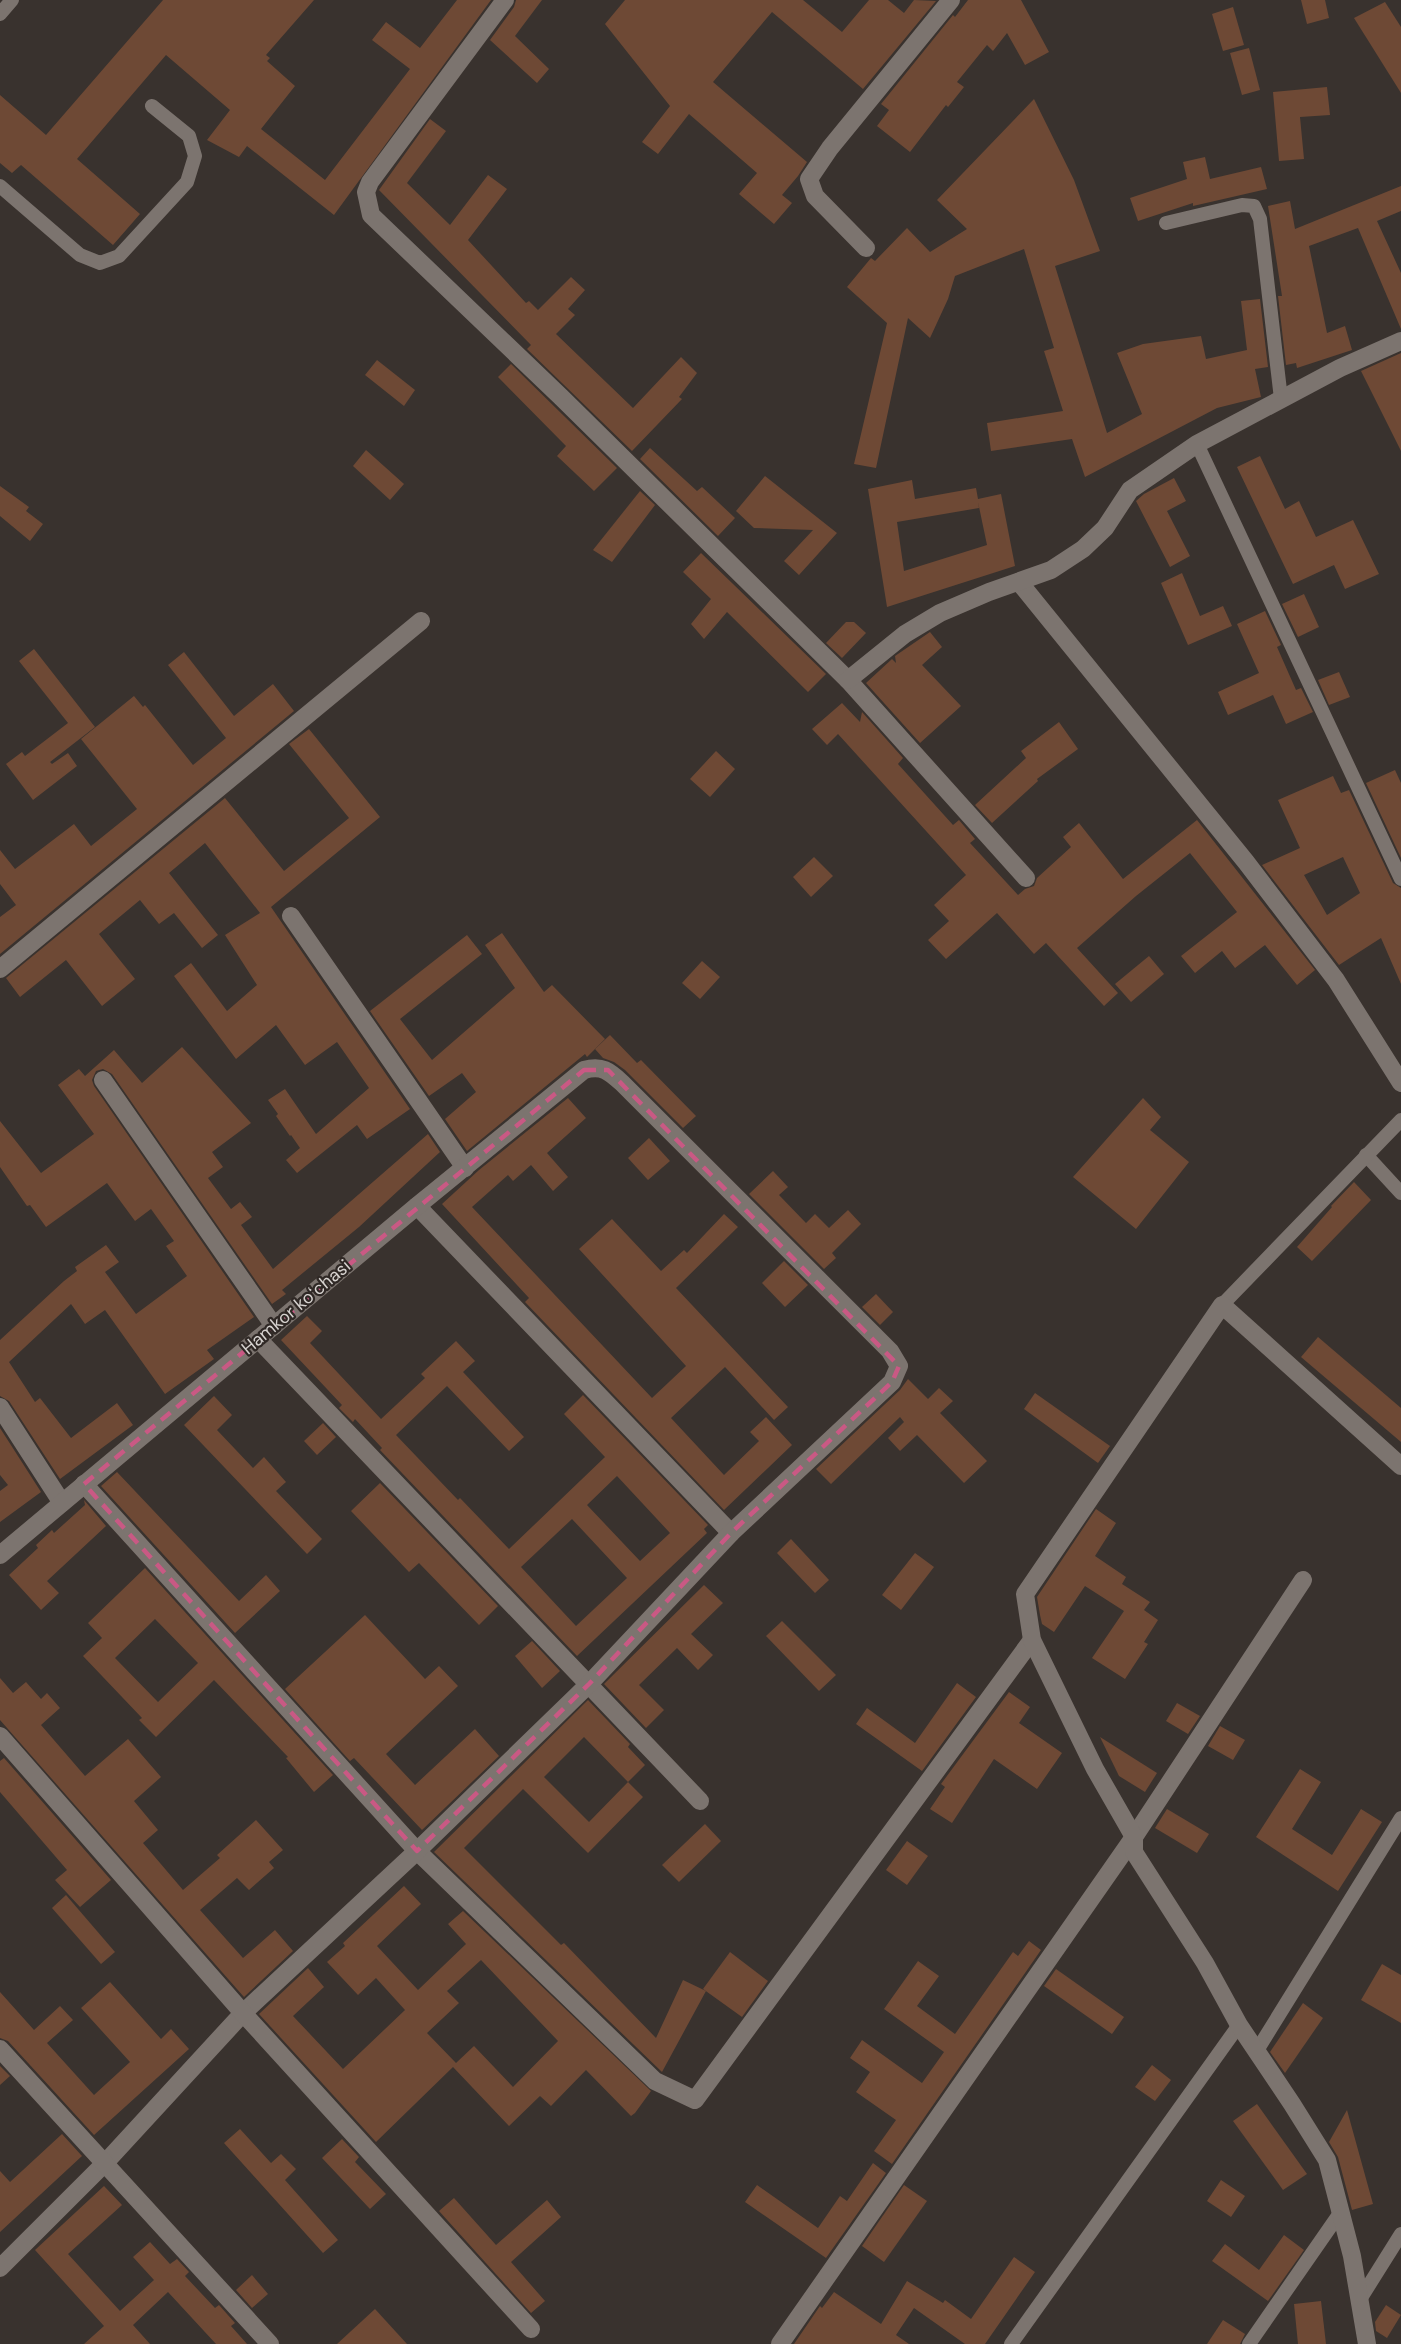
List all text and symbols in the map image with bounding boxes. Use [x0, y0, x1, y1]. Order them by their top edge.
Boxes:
street label: Hamkor koʻchasi [236, 1254, 356, 1360]

